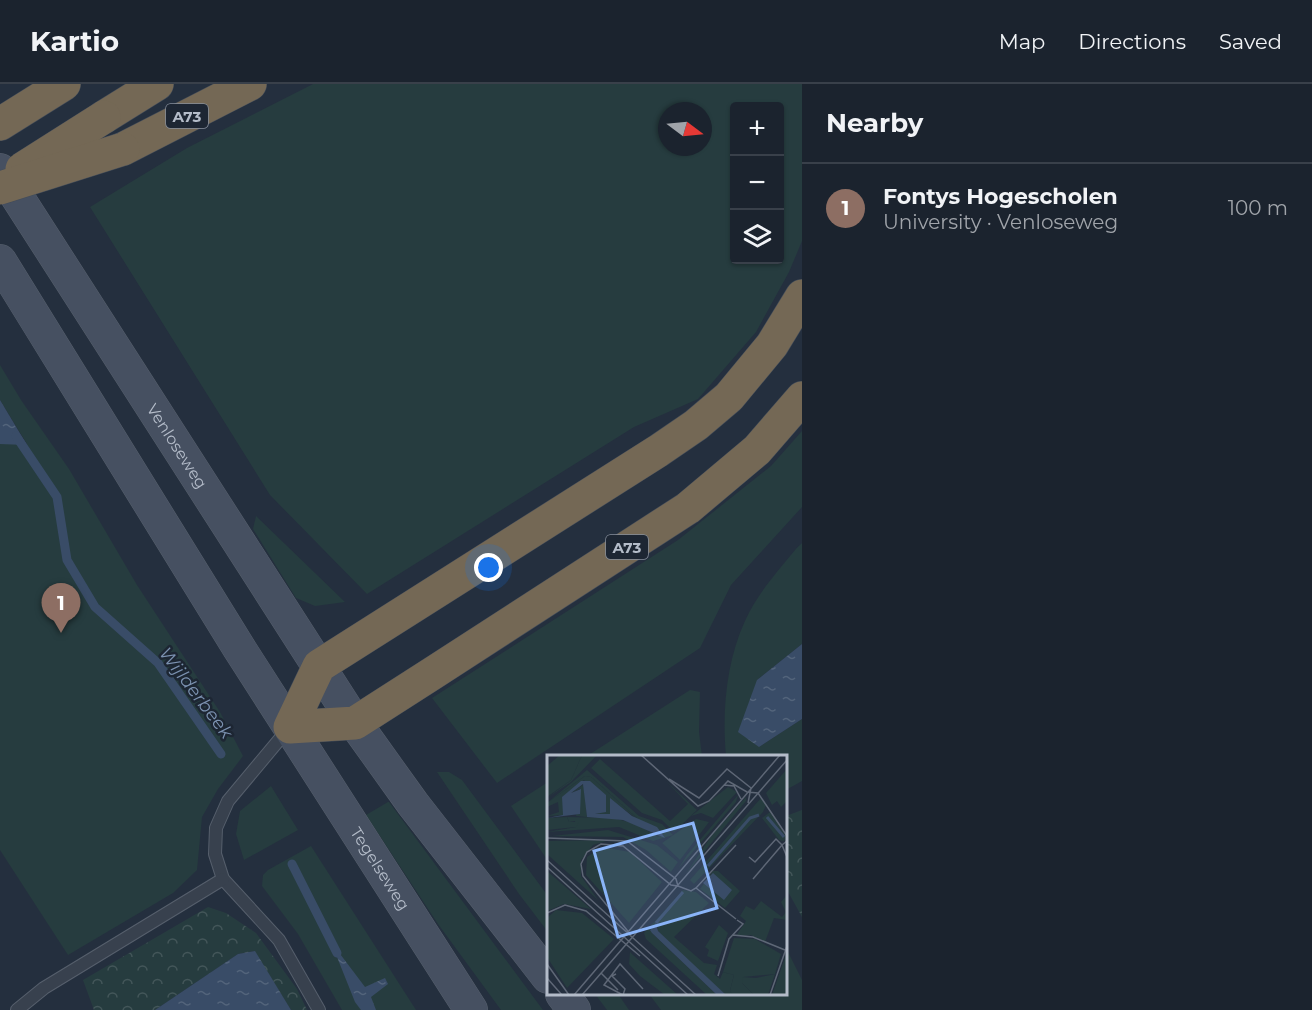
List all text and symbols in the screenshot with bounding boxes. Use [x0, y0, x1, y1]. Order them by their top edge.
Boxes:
text: Kartio [30, 24, 119, 58]
text: Map [999, 29, 1045, 54]
text: Directions [1078, 29, 1186, 54]
text: Saved [1219, 29, 1282, 54]
north arrow [658, 102, 712, 156]
map controls [730, 102, 784, 264]
button: + [730, 102, 784, 156]
road number: A73 [166, 104, 208, 128]
text: Nearby [826, 107, 923, 139]
button: − [730, 156, 784, 210]
text: Fontys Hogescholen [883, 183, 1118, 210]
text: 1 [842, 196, 849, 220]
text: 100 m [1228, 196, 1288, 220]
button: layers [730, 210, 784, 264]
text: University · Venloseweg [883, 210, 1118, 234]
street label: Venloseweg [143, 400, 211, 492]
road number: A73 [606, 535, 648, 559]
your location [474, 553, 503, 582]
pin: 1 [42, 584, 80, 633]
water label: Wijlderbeek [154, 643, 238, 744]
inset map [547, 755, 787, 995]
street label: Tegelseweg [347, 824, 414, 914]

